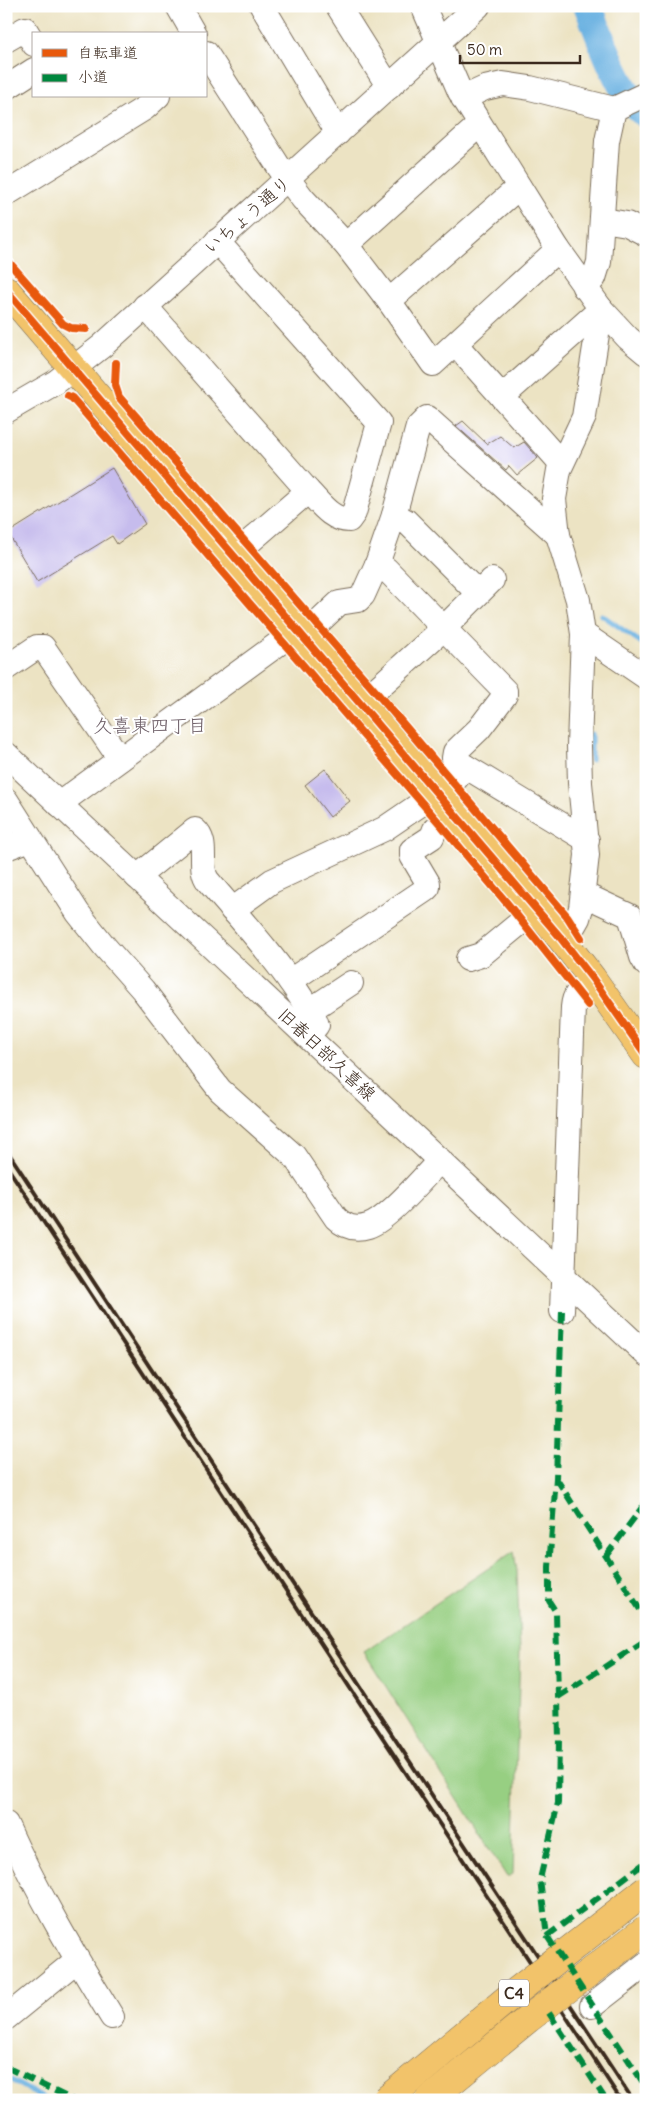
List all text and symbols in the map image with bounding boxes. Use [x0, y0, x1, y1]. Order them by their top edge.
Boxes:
legend [32, 32, 208, 98]
scale bar [460, 32, 580, 64]
text: 50 m [467, 40, 502, 59]
text: 自転車道 [78, 43, 138, 62]
text: 小道 [78, 67, 108, 86]
street label: いちょう通り [199, 171, 295, 259]
district label: 久喜東四丁目 [93, 713, 207, 737]
street label: 旧春日部久喜線 [273, 1003, 381, 1105]
road number: C4 [499, 1980, 529, 2006]

